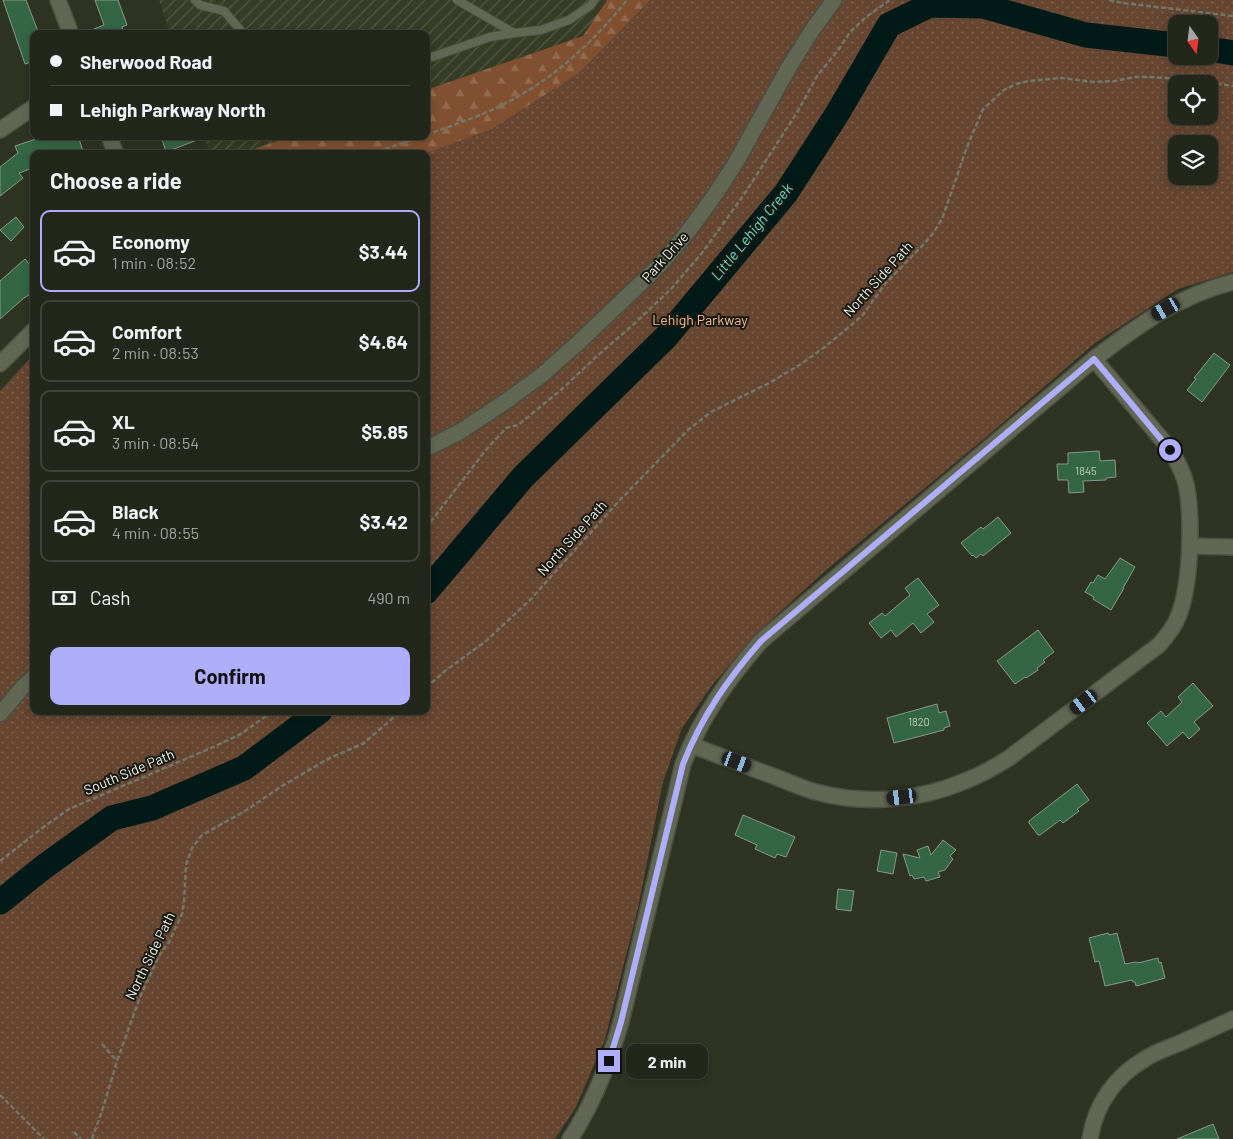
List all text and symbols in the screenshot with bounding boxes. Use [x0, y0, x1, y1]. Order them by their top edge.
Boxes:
north arrow [1168, 15, 1218, 65]
map controls [1168, 15, 1218, 185]
text: Sherwood Road [80, 50, 212, 73]
button: locate [1168, 75, 1218, 125]
text: Lehigh Parkway North [80, 98, 266, 121]
button: layers [1168, 135, 1218, 185]
text: Choose a ride [50, 167, 182, 193]
water label: Little Lehigh Creek [707, 179, 796, 283]
street label: Park Drive [638, 228, 692, 285]
icon: car [52, 229, 97, 274]
text: Economy [112, 230, 190, 253]
street label: North Side Path [839, 238, 916, 320]
text: $3.44 [359, 240, 408, 263]
text: 1 min · 08:52 [112, 253, 196, 272]
car [1149, 295, 1182, 323]
park label: Lehigh Parkway [652, 311, 748, 328]
icon: car [52, 319, 97, 364]
text: Comfort [112, 320, 182, 343]
text: $4.64 [359, 330, 408, 353]
text: 2 min · 08:53 [112, 343, 199, 362]
icon: car [52, 409, 97, 454]
text: XL [112, 410, 135, 433]
text: $5.85 [361, 420, 408, 443]
text: 3 min · 08:54 [112, 433, 199, 452]
route start [1159, 439, 1181, 461]
house number: 1845 [1075, 464, 1097, 477]
street label: North Side Path [533, 497, 610, 579]
icon: car [52, 499, 97, 544]
text: Black [112, 500, 159, 523]
text: $3.42 [360, 510, 408, 533]
text: 4 min · 08:55 [112, 523, 199, 542]
icon: cash [50, 584, 78, 612]
text: Cash [90, 586, 131, 609]
text: 490 m [367, 588, 410, 607]
button: Confirm [50, 647, 410, 705]
car [1067, 687, 1100, 717]
house number: 1820 [908, 715, 930, 728]
street label: South Side Path [81, 745, 176, 798]
car [720, 750, 753, 774]
car [886, 788, 917, 806]
street label: North Side Path [121, 909, 178, 1002]
callout: 2 min [626, 1044, 709, 1078]
route end [598, 1050, 620, 1072]
text: 2 min [648, 1052, 686, 1071]

